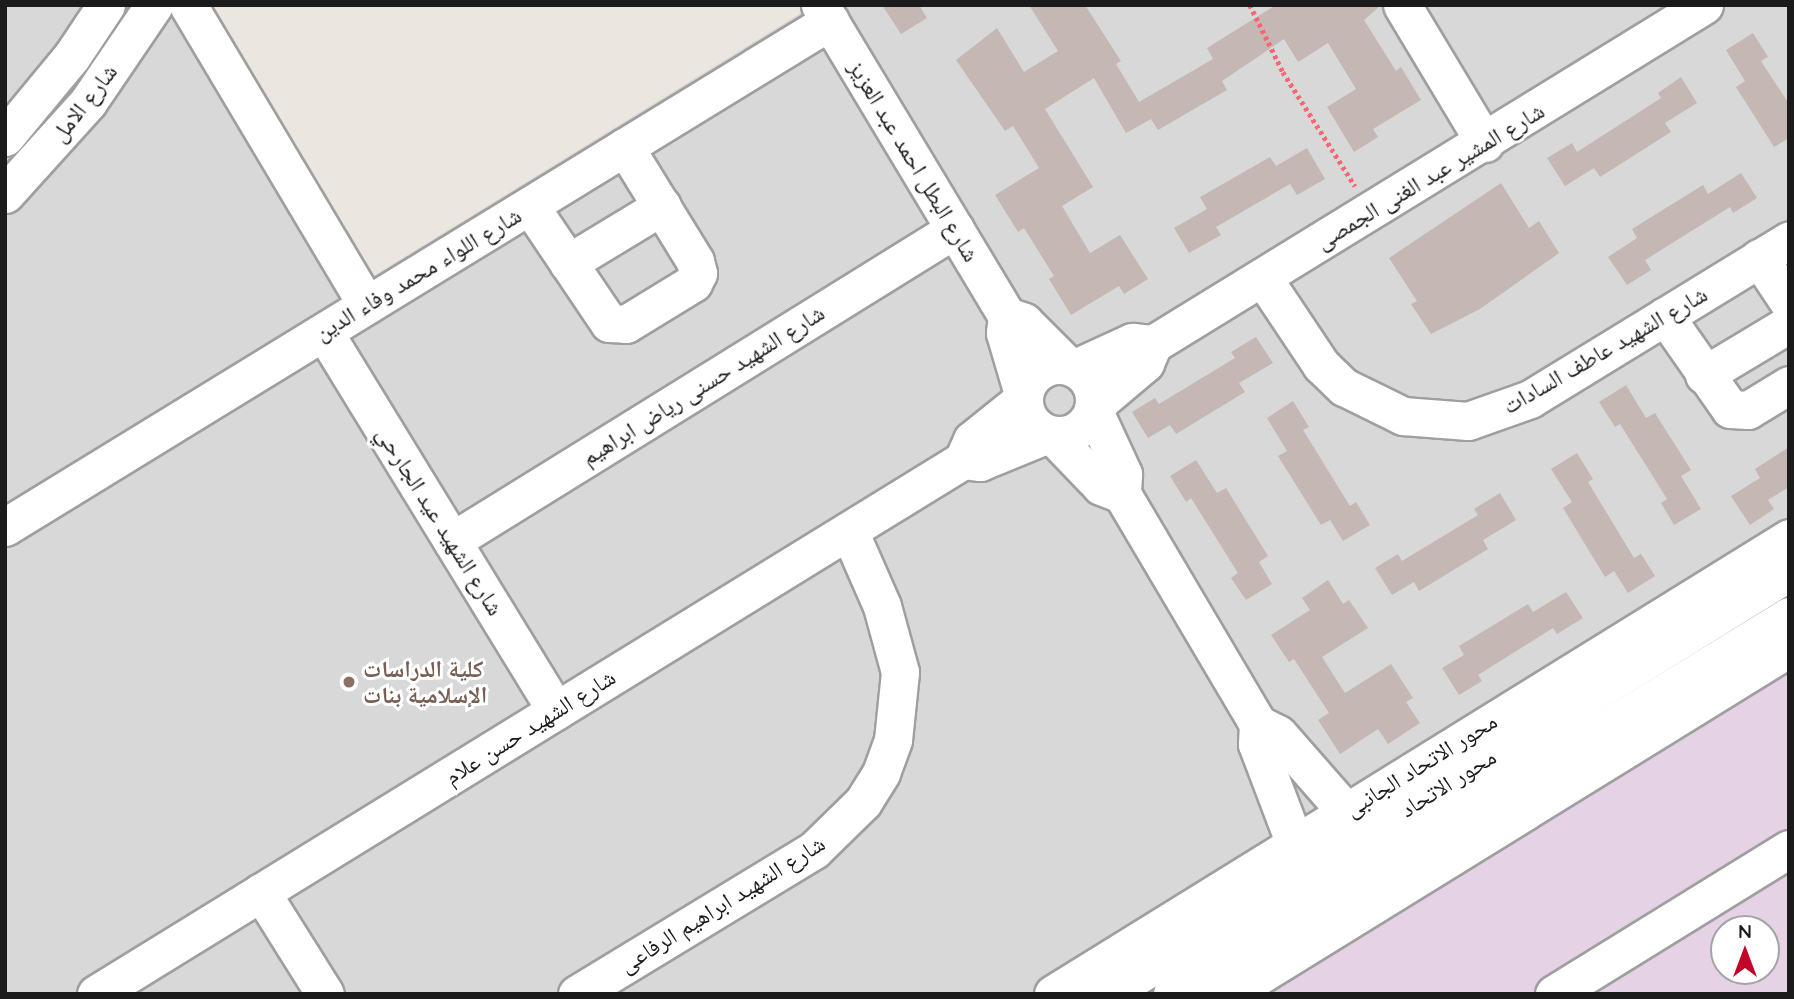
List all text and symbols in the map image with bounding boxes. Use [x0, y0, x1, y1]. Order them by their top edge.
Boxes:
street label: شارع البطل احمد عبد العزيز [843, 55, 985, 267]
street label: شارع الامل [45, 58, 123, 148]
street label: شارع المشير عبد الغنى الجمصى [1311, 97, 1549, 255]
street label: شارع اللواء محمد وفاء الدين [310, 201, 526, 347]
street label: شارع الشهيد عاطف السادات [1498, 280, 1712, 420]
street label: شارع الشهيد حسنى رياض ابراهيم [576, 299, 830, 471]
street label: شارع الشهيد عيد الجارحي [371, 421, 509, 621]
place label: كلية الدراسات الإسلامية بنات [363, 655, 487, 709]
street label: شارع الشهيد حسن علام [439, 663, 621, 791]
marker: كلية الدراسات الإسلامية بنات [341, 674, 357, 690]
street label: محور الاتحاد الجانبى [1340, 707, 1502, 823]
street label: محور الاتحاد [1395, 743, 1501, 823]
street label: شارع الشهيد ابراهيم الرفاعى [614, 829, 830, 979]
north arrow [1710, 915, 1780, 985]
text: N [1738, 919, 1752, 943]

